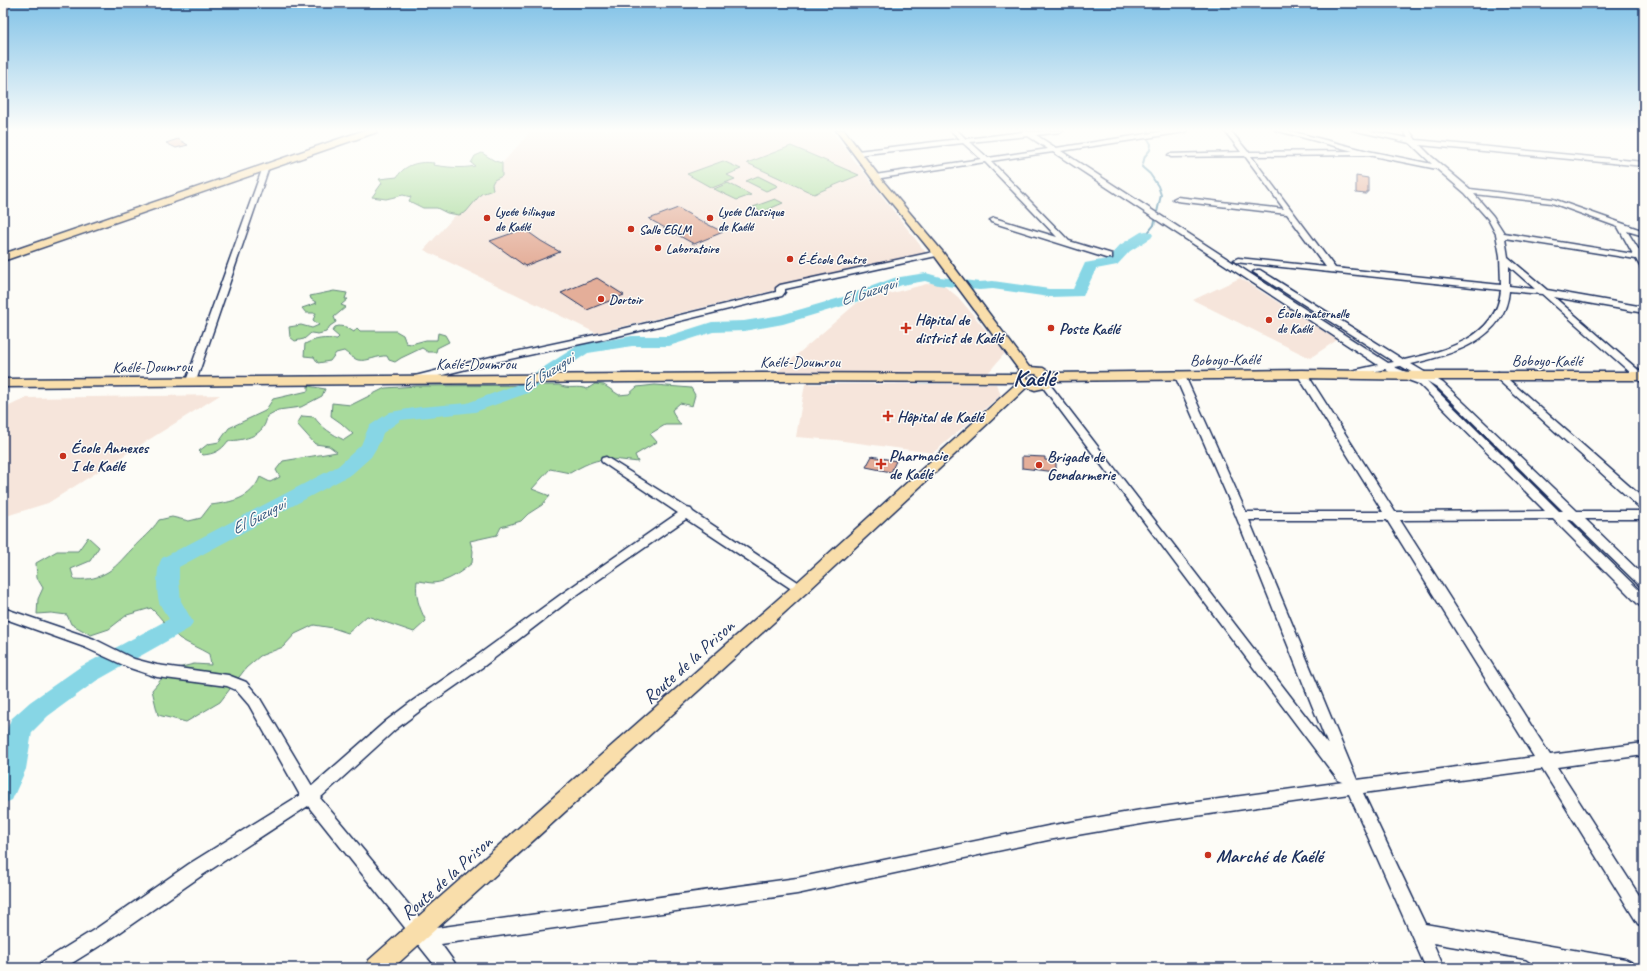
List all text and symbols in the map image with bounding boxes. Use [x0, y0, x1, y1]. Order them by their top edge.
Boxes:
place label: Lycée bilingue de Kaélé [495, 204, 556, 235]
place label: Lycée Classique de Kaélé [718, 204, 785, 235]
marker: Lycée bilingue de Kaélé [482, 213, 492, 223]
marker: Lycée Classique de Kaélé [705, 213, 715, 223]
place label: Salle EGLM [639, 222, 693, 238]
marker: Salle EGLM [626, 224, 636, 234]
place label: Laboratoire [666, 241, 720, 257]
marker: Laboratoire [653, 243, 663, 253]
place label: É-École Centre [798, 252, 867, 268]
marker: É-École Centre [785, 254, 795, 264]
water label: El Guzugui [837, 271, 903, 310]
place label: Dortoir [609, 292, 644, 308]
marker: Dortoir [596, 294, 606, 304]
place label: École maternelle de Kaélé [1277, 306, 1350, 337]
place label: Hôpital de district de Kaélé [915, 310, 1006, 348]
marker: École maternelle de Kaélé [1264, 315, 1274, 325]
place label: Poste Kaélé [1059, 319, 1122, 339]
marker: Hôpital de district de Kaélé [900, 322, 912, 334]
marker: Poste Kaélé [1046, 323, 1056, 333]
water label: El Guzugui [517, 346, 581, 397]
street label: Boboyo-Kaélé [1190, 349, 1263, 371]
street label: Boboyo-Kaélé [1512, 351, 1585, 371]
street label: Kaélé-Doumrou [760, 352, 841, 372]
street label: Kaélé-Doumrou [436, 354, 517, 374]
street label: Kaélé-Doumrou [112, 356, 193, 378]
district label: Kaélé [1013, 363, 1059, 393]
place label: Hôpital de Kaélé [897, 407, 986, 427]
marker: Hôpital de Kaélé [882, 410, 894, 422]
place label: École Annexes I de Kaélé [71, 438, 149, 476]
place label: Pharmacie de Kaélé [889, 446, 949, 484]
place label: Brigade de Gendarmerie [1047, 447, 1117, 485]
marker: École Annexes I de Kaélé [58, 451, 68, 461]
marker: Pharmacie de Kaélé [876, 459, 886, 469]
marker: Brigade de Gendarmerie [1034, 460, 1044, 470]
water label: El Guzugui [228, 491, 293, 539]
street label: Route de la Prison [638, 613, 741, 709]
street label: Route de la Prison [396, 829, 499, 925]
place label: Marché de Kaélé [1216, 844, 1326, 868]
marker: Marché de Kaélé [1203, 850, 1213, 860]

